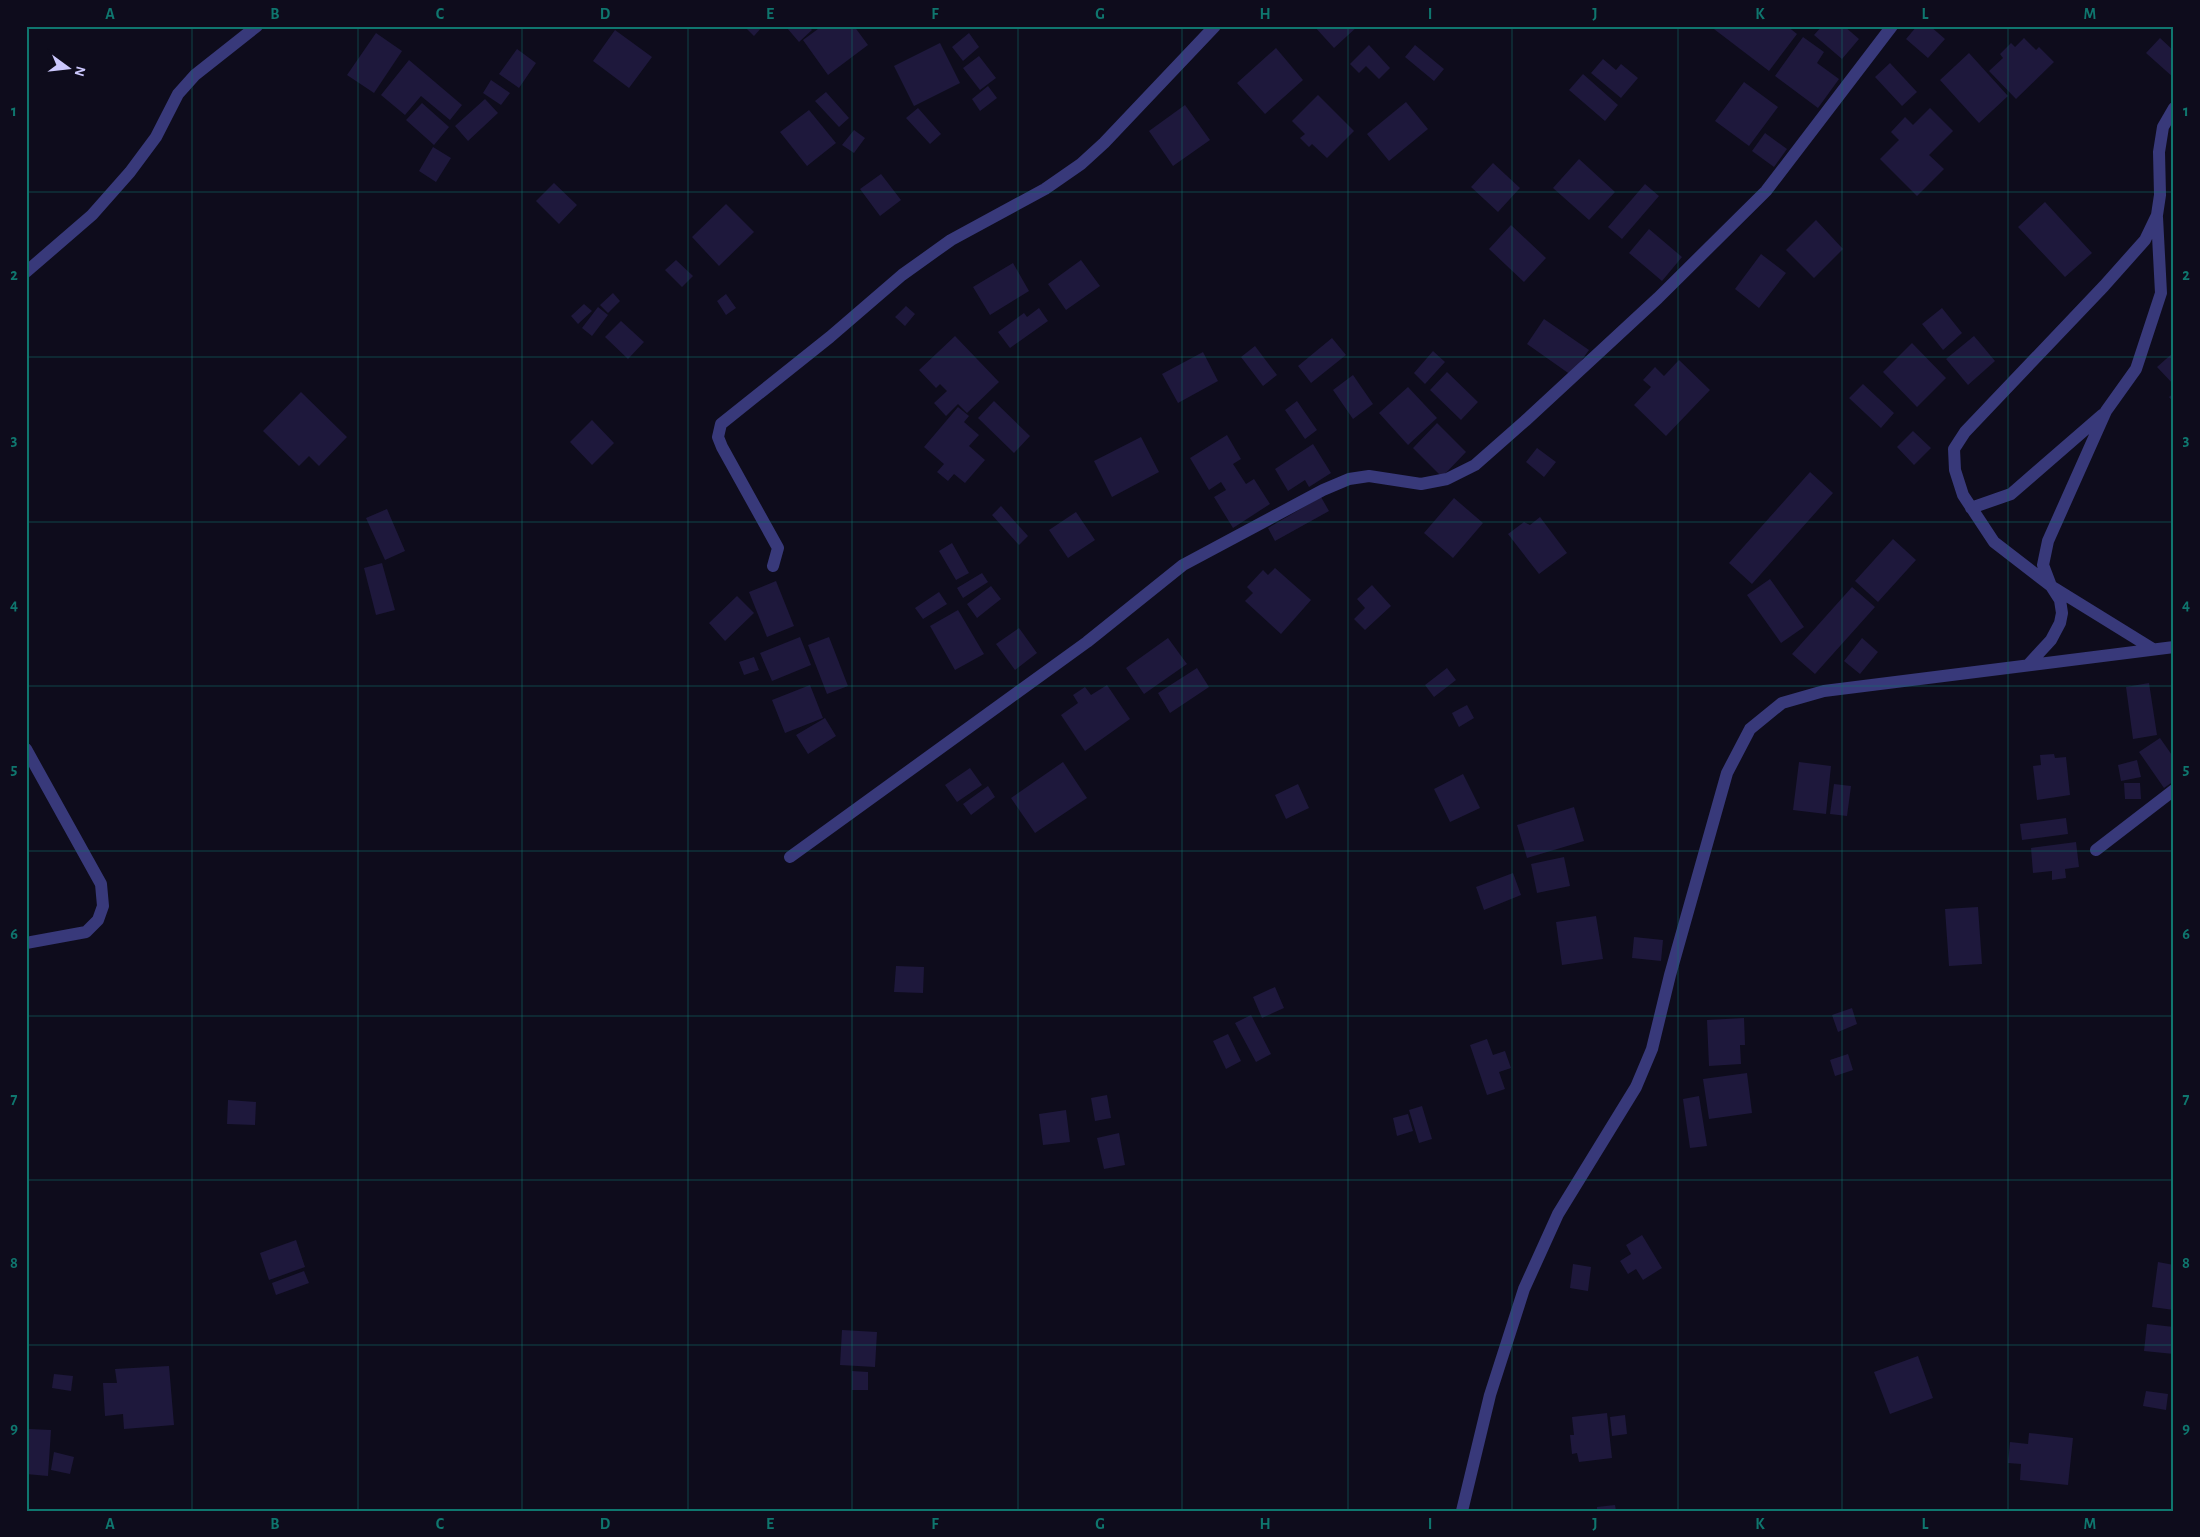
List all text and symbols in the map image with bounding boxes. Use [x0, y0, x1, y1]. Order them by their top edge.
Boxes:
text: A [105, 6, 115, 22]
text: B [270, 6, 280, 22]
text: C [436, 6, 445, 22]
text: D [600, 6, 611, 22]
text: E [766, 6, 774, 22]
text: F [931, 6, 939, 22]
text: G [1095, 6, 1105, 22]
text: H [1259, 6, 1271, 22]
text: I [1428, 6, 1432, 22]
text: J [1592, 6, 1598, 22]
text: K [1755, 6, 1765, 22]
text: L [1922, 6, 1929, 22]
text: M [2084, 6, 2096, 22]
north arrow [42, 42, 92, 92]
text: N [72, 65, 88, 78]
text: 1 [11, 103, 17, 119]
text: 1 [2183, 103, 2189, 119]
text: 2 [10, 267, 18, 283]
text: 2 [2182, 267, 2190, 283]
text: 3 [11, 432, 18, 448]
text: 3 [2183, 432, 2190, 448]
text: 4 [10, 597, 18, 613]
text: 4 [2182, 597, 2190, 613]
text: 5 [11, 761, 18, 777]
text: 5 [2183, 761, 2190, 777]
text: 6 [10, 926, 18, 942]
text: 6 [2182, 926, 2190, 942]
text: 7 [11, 1091, 18, 1107]
text: 7 [2183, 1091, 2190, 1107]
text: 8 [10, 1255, 18, 1271]
text: 8 [2182, 1255, 2190, 1271]
text: 9 [10, 1420, 18, 1436]
text: 9 [2182, 1420, 2190, 1436]
text: A [105, 1516, 115, 1532]
text: B [270, 1516, 280, 1532]
text: C [436, 1516, 445, 1532]
text: D [600, 1516, 611, 1532]
text: E [766, 1516, 774, 1532]
text: F [931, 1516, 939, 1532]
text: G [1095, 1516, 1105, 1532]
text: H [1259, 1516, 1271, 1532]
text: I [1428, 1516, 1432, 1532]
text: J [1592, 1516, 1598, 1532]
text: K [1755, 1516, 1765, 1532]
text: L [1922, 1516, 1929, 1532]
text: M [2084, 1516, 2096, 1532]

